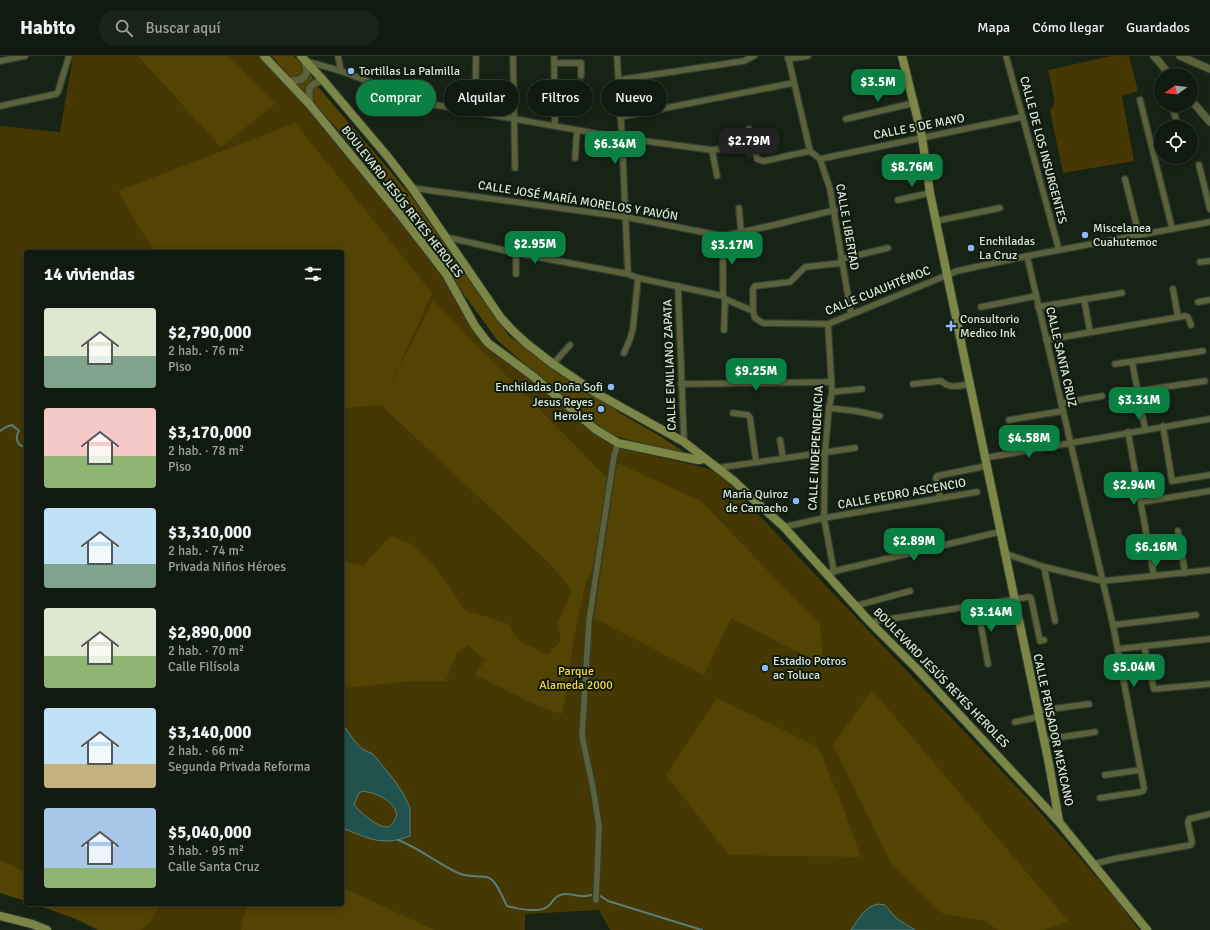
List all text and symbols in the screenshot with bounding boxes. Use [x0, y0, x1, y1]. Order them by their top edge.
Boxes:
search box [99, 10, 379, 46]
text: Habito [20, 16, 75, 40]
icon: search [113, 17, 135, 39]
text: Buscar aquí [145, 19, 220, 37]
text: Mapa [977, 19, 1010, 36]
text: Cómo llegar [1032, 19, 1104, 36]
text: Guardados [1126, 19, 1190, 36]
place label: Tortillas La Palmilla [359, 64, 460, 79]
marker: Tortillas La Palmilla [346, 66, 356, 76]
north arrow [1154, 68, 1198, 112]
map controls [1154, 68, 1198, 164]
pin: $3.5M [850, 69, 906, 103]
text: $3.5M [860, 74, 896, 90]
street label: CALLE DE LOS INSURGENTES [1016, 75, 1070, 226]
chip: Comprar [356, 80, 436, 116]
chip: Alquilar [444, 80, 519, 116]
chip: Filtros [527, 80, 593, 116]
chip: Nuevo [601, 80, 667, 116]
street label: CALLE 5 DE MAYO [872, 111, 966, 143]
button: locate [1154, 120, 1198, 164]
street label: BOULEVARD JESÚS REYES HEROLES [338, 123, 466, 281]
pin: $2.79M [716, 128, 782, 162]
pin: $6.34M [582, 131, 648, 165]
text: $2.79M [728, 133, 770, 149]
text: $6.34M [594, 136, 636, 152]
pin: $8.76M [879, 154, 945, 188]
text: $8.76M [891, 159, 933, 175]
street label: CALLE JOSÉ MARÍA MORELOS Y PAVÓN [477, 178, 679, 224]
street label: CALLE LIBERTAD [832, 183, 862, 272]
place label: Miscelanea Cuahutemoc [1093, 221, 1158, 250]
marker: Miscelanea Cuahutemoc [1080, 230, 1090, 240]
pin: $2.95M [502, 231, 568, 265]
pin: $3.17M [699, 232, 765, 266]
place label: Enchiladas La Cruz [979, 234, 1035, 263]
text: $2.95M [514, 236, 556, 252]
text: $3.17M [711, 237, 753, 253]
marker: Enchiladas La Cruz [966, 243, 976, 253]
icon: filters [302, 263, 324, 285]
street label: CALLE CUAUHTÉMOC [823, 263, 933, 319]
text: 14 viviendas [44, 264, 135, 285]
street label: CALLE EMILIANO ZAPATA [660, 298, 680, 431]
street label: CALLE SANTA CRUZ [1042, 305, 1080, 409]
place label: Consultorio Medico Ink [960, 312, 1020, 341]
marker: Consultorio Medico Ink [945, 320, 957, 332]
text: $2,790,000 [168, 322, 251, 343]
icon: home [76, 324, 124, 372]
text: 2 hab. · 76 m² [168, 343, 244, 359]
pin: $9.25M [723, 358, 789, 392]
text: Piso [168, 359, 191, 375]
text: $9.25M [735, 363, 777, 379]
place label: Enchiladas Doña Sofi [495, 380, 603, 395]
marker: Enchiladas Doña Sofi [606, 382, 616, 392]
street label: CALLE INDEPENDENCIA [805, 384, 827, 511]
pin: $3.31M [1106, 387, 1172, 421]
text: $3.31M [1118, 392, 1160, 408]
place label: Jesus Reyes Heroles [532, 395, 593, 424]
marker: Jesus Reyes Heroles [596, 404, 606, 414]
text: $3,170,000 [168, 422, 251, 443]
icon: home [76, 424, 124, 472]
pin: $4.58M [996, 425, 1062, 459]
text: $4.58M [1008, 430, 1050, 446]
text: 2 hab. · 78 m² [168, 443, 244, 459]
text: Piso [168, 459, 191, 475]
pin: $2.94M [1101, 472, 1167, 506]
street label: CALLE PEDRO ASCENCIO [837, 475, 967, 513]
text: $2.94M [1113, 477, 1155, 493]
place label: Maria Quiroz de Camacho [722, 487, 788, 516]
marker: Maria Quiroz de Camacho [791, 496, 801, 506]
text: $3,310,000 [168, 522, 251, 543]
icon: home [76, 524, 124, 572]
pin: $2.89M [881, 528, 947, 562]
text: $2.89M [893, 533, 935, 549]
pin: $6.16M [1123, 534, 1189, 568]
text: $6.16M [1135, 539, 1177, 555]
text: 2 hab. · 74 m² [168, 543, 244, 559]
text: Privada Niños Héroes [168, 559, 286, 575]
pin: $3.14M [958, 599, 1024, 633]
text: $3.14M [970, 604, 1012, 620]
street label: BOULEVARD JESÚS REYES HEROLES [870, 605, 1012, 751]
text: $2,890,000 [168, 622, 251, 643]
icon: home [76, 624, 124, 672]
text: 2 hab. · 70 m² [168, 643, 244, 659]
street label: CALLE PENSADOR MEXICANO [1030, 653, 1076, 808]
place label: Estadio Potros ac Toluca [773, 654, 846, 683]
pin: $5.04M [1101, 654, 1167, 688]
text: Calle Filísola [168, 659, 240, 675]
text: $5.04M [1113, 659, 1155, 675]
marker: Estadio Potros ac Toluca [760, 663, 770, 673]
park label: Parque Alameda 2000 [539, 664, 613, 693]
text: $3,140,000 [168, 722, 251, 743]
icon: home [76, 724, 124, 772]
text: 2 hab. · 66 m² [168, 743, 244, 759]
text: Segunda Privada Reforma [168, 759, 310, 775]
text: $5,040,000 [168, 822, 251, 843]
icon: home [76, 824, 124, 872]
text: 3 hab. · 95 m² [168, 843, 244, 859]
text: Calle Santa Cruz [168, 859, 260, 875]

